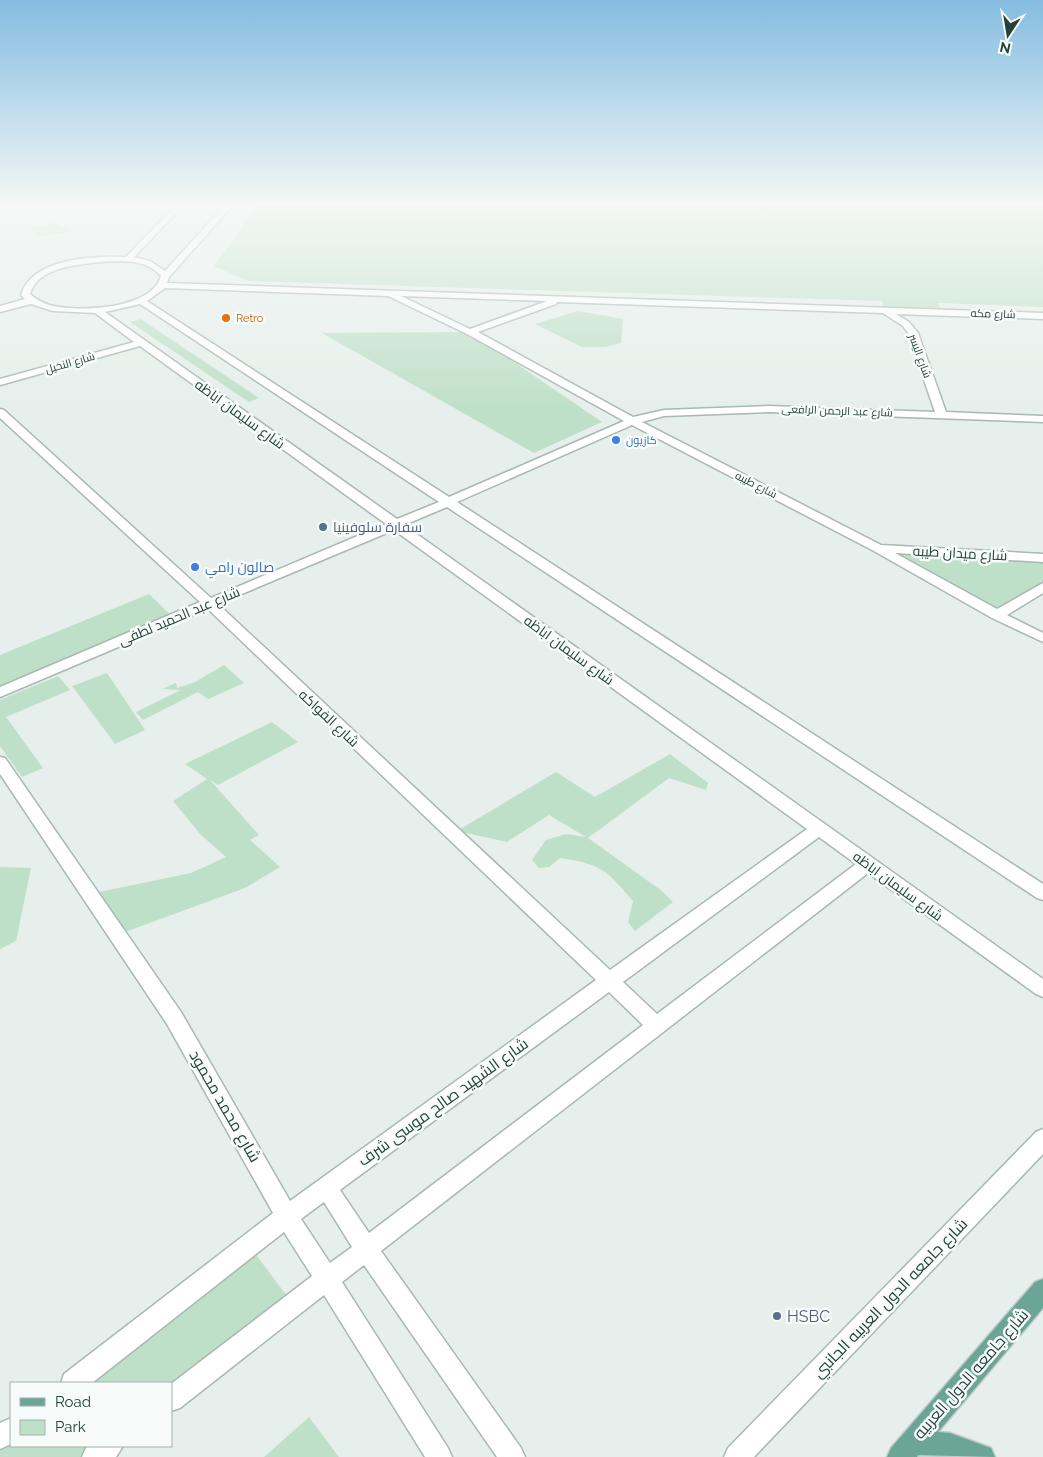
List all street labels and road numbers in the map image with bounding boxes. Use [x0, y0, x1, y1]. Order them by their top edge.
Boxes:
street label: شارع مكه [970, 307, 1016, 322]
street label: شارع اليسر [905, 331, 934, 380]
street label: شارع النخيل [44, 350, 97, 377]
street label: شارع سليمان اباظه [191, 376, 288, 453]
street label: شارع عبد الرحمن الرافعى [781, 403, 893, 420]
street label: شارع طيبه [732, 469, 779, 502]
street label: شارع ميدان طيبه [912, 543, 1008, 564]
street label: شارع عبد الحميد لطفى [116, 583, 243, 650]
street label: شارع سليمان اباظه [520, 612, 617, 689]
street label: شارع الفواكه [295, 686, 362, 750]
street label: شارع سليمان اباظه [849, 848, 946, 925]
street label: شارع الشهيد صالح موسى شرف [354, 1034, 533, 1172]
street label: شارع محمد محمود [184, 1047, 265, 1166]
street label: شارع جامعه الدول العربيه الجانبي [809, 1214, 971, 1382]
street label: شارع جامعه الدول العربيه [910, 1305, 1032, 1443]

